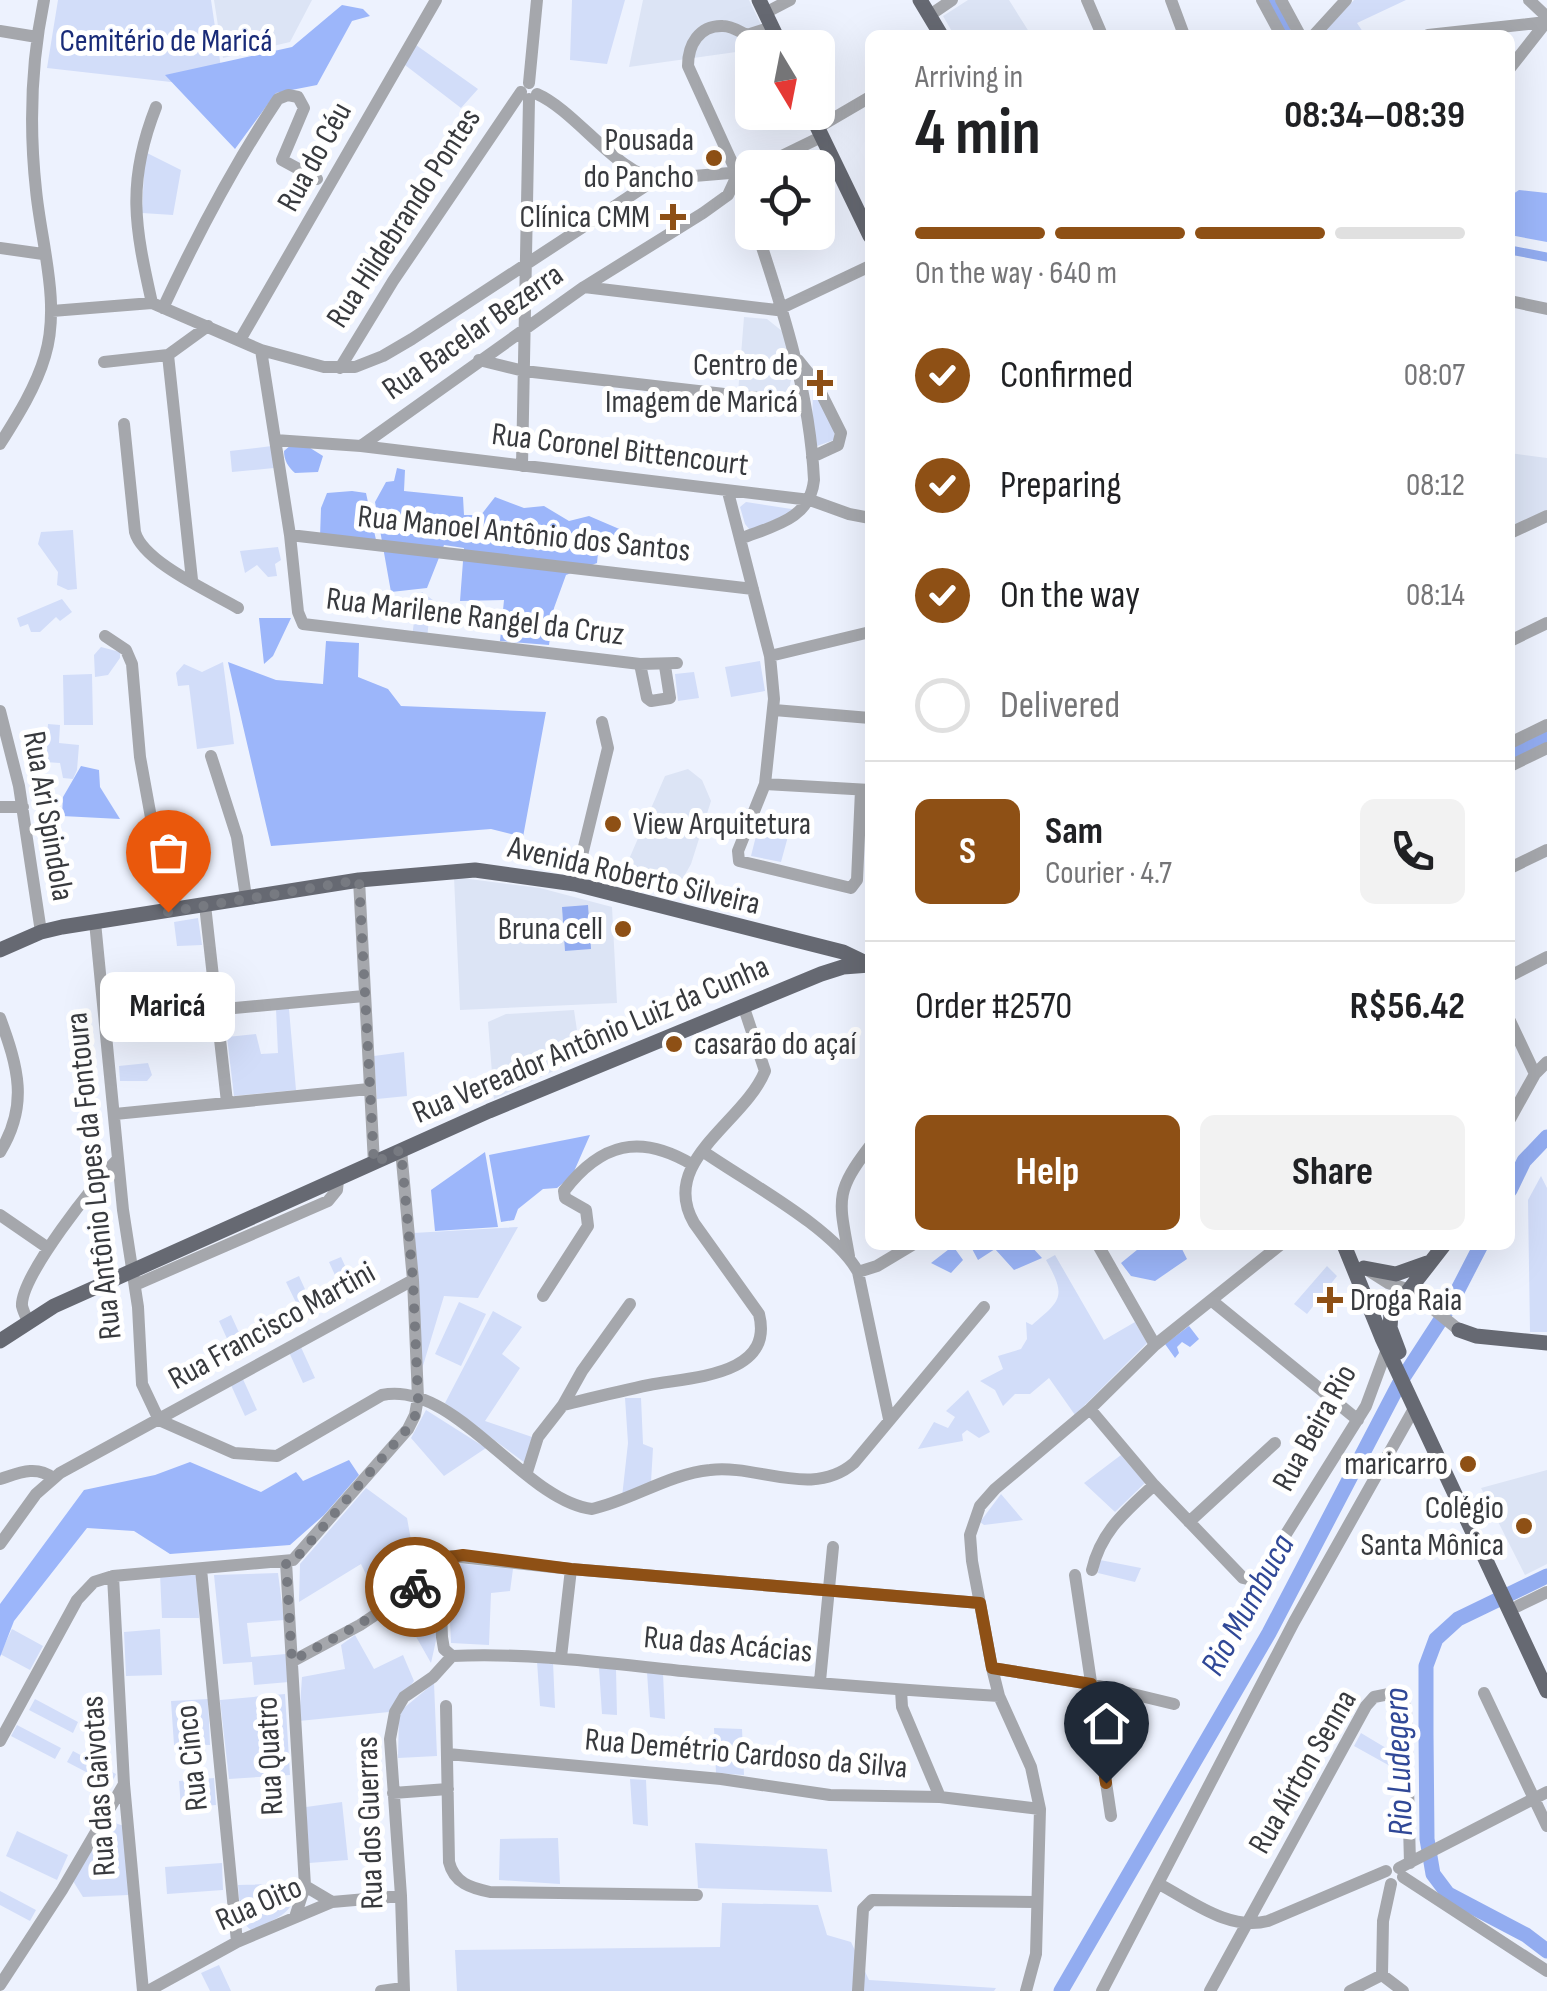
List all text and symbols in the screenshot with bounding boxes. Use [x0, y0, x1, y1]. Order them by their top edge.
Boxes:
park label: Cemitério de Maricá [60, 22, 272, 61]
north arrow [735, 30, 835, 130]
map controls [735, 30, 835, 250]
text: Arriving in [915, 58, 1023, 97]
text: 08:34–08:39 [1284, 93, 1465, 138]
text: 4 min [915, 95, 1041, 173]
street label: Rua do Céu [269, 96, 361, 218]
street label: Rua Hildebrando Pontes [318, 101, 490, 335]
place label: Pousada do Pancho [583, 121, 694, 197]
marker: Pousada do Pancho [703, 147, 725, 169]
button: locate [735, 150, 835, 250]
place label: Clínica CMM [520, 198, 650, 237]
marker: Clínica CMM [660, 204, 686, 230]
text: On the way · 640 m [915, 254, 1117, 293]
street label: Rua Bacelar Bezerra [375, 255, 571, 409]
place label: Centro de Imagem de Maricá [605, 346, 798, 422]
icon: check [915, 348, 970, 403]
text: Confirmed [1000, 353, 1133, 398]
text: 08:07 [1404, 356, 1465, 395]
marker: Centro de Imagem de Maricá [807, 370, 833, 396]
street label: Rua Coronel Bittencourt [489, 415, 751, 485]
icon: check [915, 458, 970, 513]
text: Preparing [1000, 463, 1121, 508]
text: 08:12 [1406, 466, 1465, 505]
street label: Rua Manoel Antônio dos Santos [356, 497, 692, 571]
icon: check [915, 568, 970, 623]
text: On the way [1000, 573, 1140, 618]
text: 08:14 [1406, 576, 1465, 615]
street label: Rua Marilene Rangel da Cruz [324, 579, 626, 655]
text: Delivered [1000, 683, 1120, 728]
street label: Rua Ari Spindola [14, 728, 82, 904]
button: phone [1360, 799, 1465, 904]
place label: View Arquitetura [633, 805, 811, 844]
text: Sam [1045, 809, 1103, 854]
pin [126, 810, 211, 913]
marker: View Arquitetura [602, 813, 624, 835]
icon: bag [141, 825, 196, 880]
street label: Avenida Roberto Silveira [503, 828, 764, 924]
text: S [959, 829, 976, 874]
text: Courier · 4.7 [1045, 854, 1172, 893]
place label: Bruna cell [498, 910, 603, 949]
marker: Bruna cell [612, 918, 634, 940]
street label: Rua Vereador Antônio Luiz da Cunha [407, 947, 775, 1133]
callout: Maricá [100, 972, 236, 1042]
text: Order #2570 [915, 984, 1072, 1029]
text: R$56.42 [1350, 984, 1465, 1029]
text: Maricá [129, 987, 206, 1026]
street label: Rua Antônio Lopes da Fontoura [57, 1010, 131, 1342]
place label: casarão do açaí [694, 1025, 856, 1064]
marker: casarão do açaí [663, 1033, 685, 1055]
button: Help [915, 1115, 1180, 1230]
button: Share [1200, 1115, 1465, 1230]
street label: Rua Francisco Martini [162, 1253, 382, 1399]
place label: Droga Raia [1350, 1281, 1462, 1320]
marker: Droga Raia [1319, 1289, 1341, 1311]
street label: Rua Beira Rio [1264, 1358, 1366, 1498]
place label: maricarro [1344, 1445, 1448, 1484]
marker: maricarro [1457, 1453, 1479, 1475]
place label: Colégio Santa Mônica [1360, 1489, 1504, 1565]
marker: Colégio Santa Mônica [1513, 1515, 1535, 1537]
water label: Rio Mumbuca [1192, 1527, 1304, 1683]
courier [365, 1537, 465, 1637]
icon: bike [388, 1560, 443, 1615]
street label: Rua das Acácias [642, 1618, 814, 1672]
pin [1064, 1681, 1149, 1784]
street label: Rua Aírton Senna [1240, 1683, 1366, 1861]
water label: Rio Ludegero [1375, 1687, 1423, 1837]
street label: Rua das Gaivotas [73, 1695, 125, 1877]
street label: Rua Quatro [247, 1696, 293, 1816]
icon: home [1079, 1696, 1134, 1751]
street label: Rua Cinco [167, 1703, 217, 1813]
street label: Rua Demétrio Cardoso da Silva [583, 1720, 909, 1788]
street label: Rua dos Guerras [347, 1736, 393, 1910]
street label: Rua Oito [210, 1868, 308, 1940]

